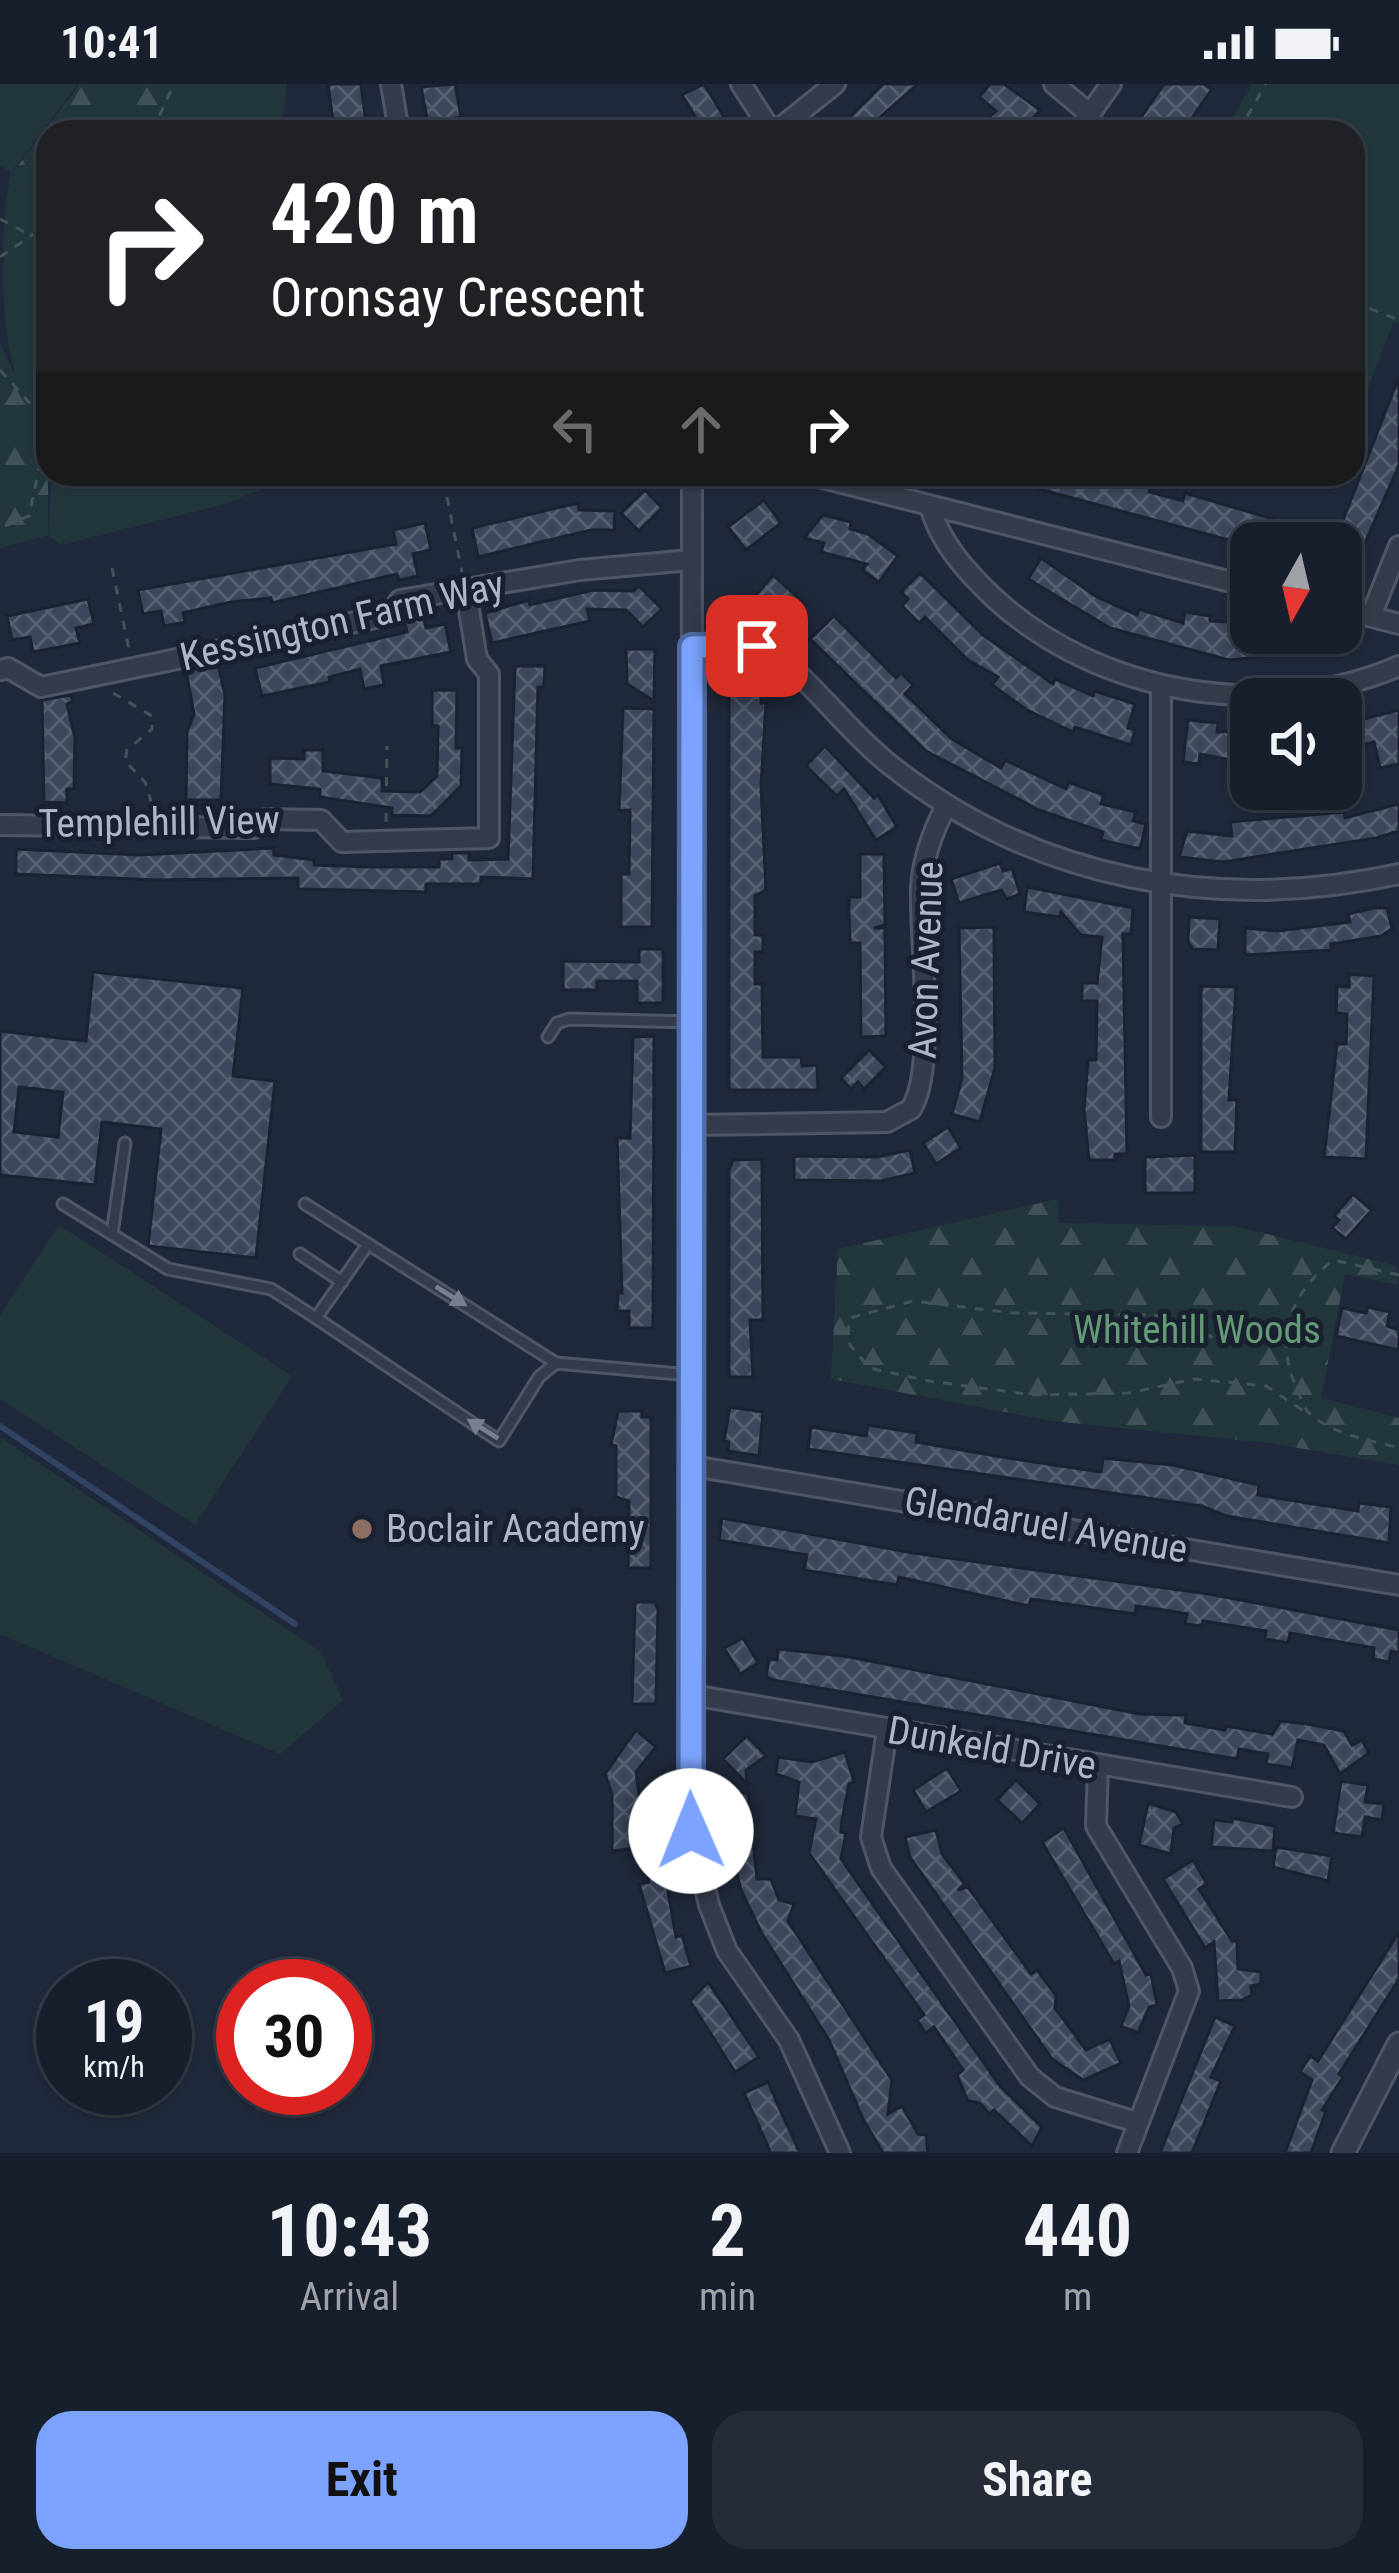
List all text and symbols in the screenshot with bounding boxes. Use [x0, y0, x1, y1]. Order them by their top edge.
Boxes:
text: 10:41 [60, 16, 163, 69]
text: 420 m [270, 165, 479, 264]
icon: right [72, 168, 228, 324]
text: Oronsay Crescent [270, 266, 646, 329]
icon: left [542, 396, 608, 462]
icon: ahead [668, 396, 734, 462]
icon: right [794, 396, 860, 462]
north arrow [1230, 522, 1362, 654]
map controls [1230, 522, 1362, 810]
street label: Kessington Farm Way [176, 561, 508, 681]
pin [706, 595, 808, 697]
icon: arrive [724, 613, 790, 679]
button: sound [1230, 678, 1362, 810]
street label: Templehill View [38, 797, 280, 847]
street label: Avon Avenue [900, 860, 952, 1060]
one-way arrow [434, 1284, 467, 1306]
park label: Whitehill Woods [1073, 1307, 1321, 1353]
one-way arrow [466, 1419, 499, 1441]
street label: Glendaruel Avenue [901, 1477, 1191, 1573]
place label: Boclair Academy [386, 1506, 645, 1552]
marker: Boclair Academy [349, 1516, 375, 1542]
street label: Dunkeld Drive [884, 1707, 1100, 1789]
position arrow [628, 1768, 754, 1894]
speed limit sign: 30 [216, 1959, 372, 2115]
text: 19 [84, 1986, 144, 2057]
text: km/h [83, 2049, 145, 2084]
text: 10:43 [267, 2189, 432, 2274]
text: 2 [709, 2189, 746, 2274]
text: 440 [1023, 2189, 1132, 2274]
text: Arrival [300, 2274, 399, 2320]
text: min [699, 2274, 756, 2320]
text: m [1063, 2274, 1092, 2320]
button: Exit [36, 2411, 688, 2549]
button: Share [712, 2411, 1363, 2549]

